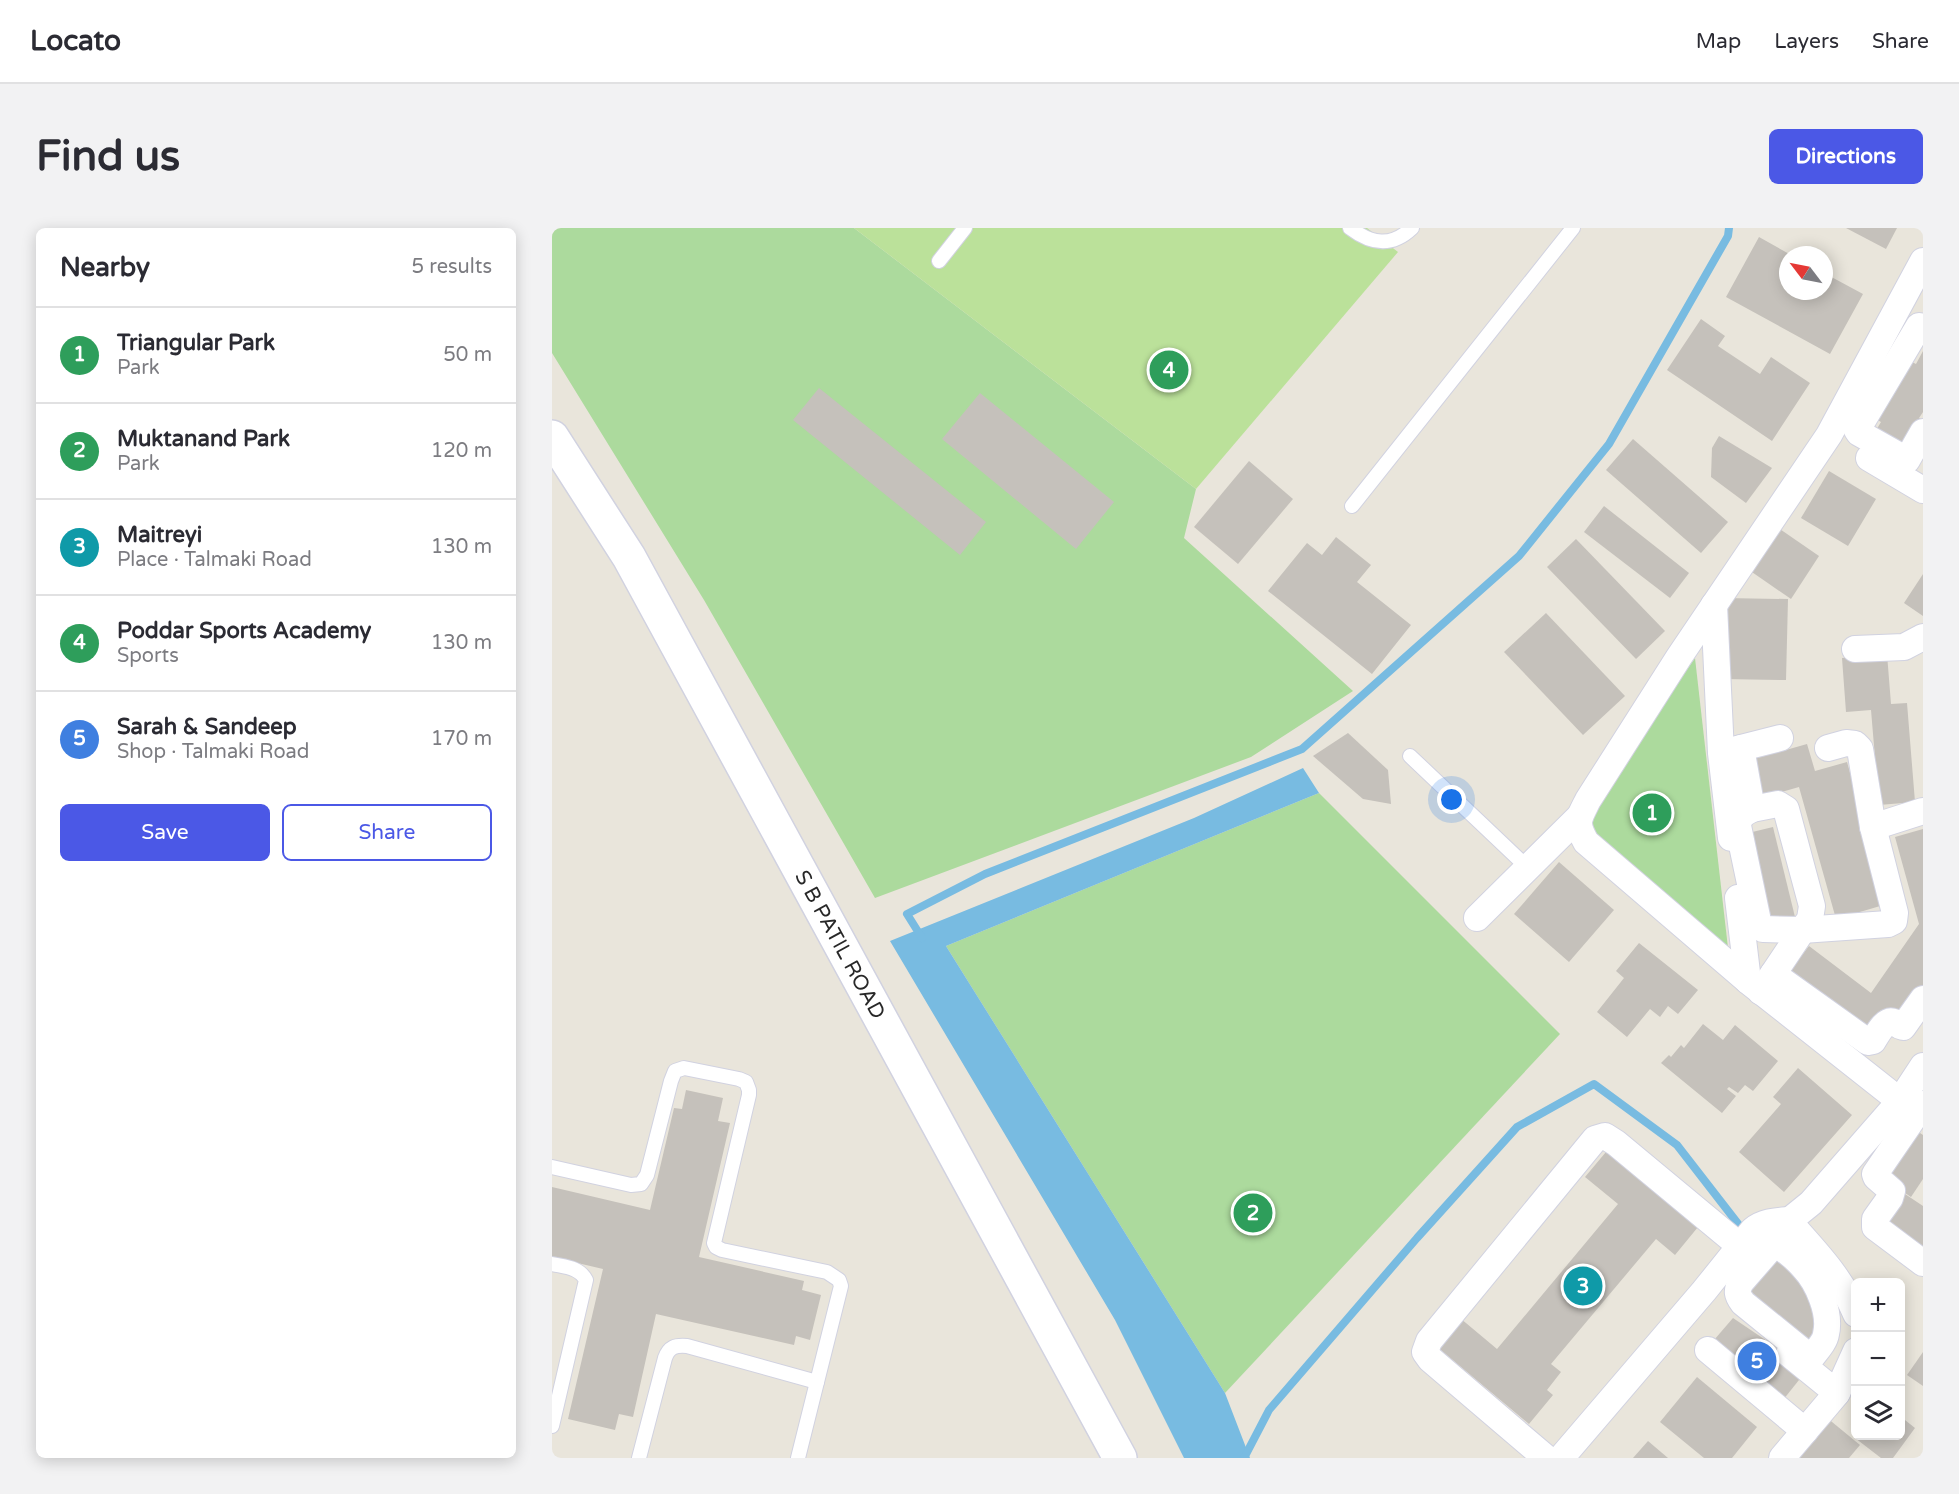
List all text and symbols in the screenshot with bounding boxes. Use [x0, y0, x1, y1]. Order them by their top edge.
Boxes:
text: Locato [30, 24, 121, 58]
text: Map [1696, 29, 1741, 54]
text: Layers [1774, 29, 1839, 54]
text: Share [1872, 29, 1929, 54]
button: Directions [1769, 129, 1923, 184]
text: Find us [36, 131, 180, 182]
north arrow [1779, 246, 1833, 300]
text: Nearby [60, 252, 150, 283]
text: 5 results [412, 255, 492, 279]
text: Triangular Park [117, 330, 275, 356]
text: 1 [73, 343, 86, 367]
text: 50 m [443, 343, 492, 367]
pin: 4 [1150, 348, 1188, 392]
text: Park [117, 356, 160, 380]
text: Muktanand Park [117, 426, 290, 452]
text: 2 [73, 439, 86, 463]
text: 120 m [431, 439, 492, 463]
text: Park [117, 452, 160, 476]
text: Maitreyi [117, 522, 202, 548]
text: 3 [73, 535, 86, 559]
text: 130 m [431, 535, 492, 559]
text: Place · Talmaki Road [117, 548, 312, 572]
text: Poddar Sports Academy [117, 618, 371, 644]
text: 4 [73, 631, 86, 655]
text: 130 m [431, 631, 492, 655]
text: Sports [117, 644, 179, 668]
text: Sarah & Sandeep [117, 714, 297, 740]
text: 5 [73, 727, 86, 751]
text: 170 m [431, 727, 492, 751]
text: Shop · Talmaki Road [117, 740, 309, 764]
your location [1437, 785, 1466, 814]
pin: 1 [1632, 790, 1672, 836]
button: Save [60, 804, 270, 861]
button: Share [282, 804, 492, 861]
street label: S B PATIL ROAD [790, 866, 891, 1023]
pin: 2 [1234, 1190, 1272, 1236]
pin: 3 [1564, 1264, 1602, 1308]
map controls [1851, 1278, 1905, 1440]
button: + [1851, 1278, 1905, 1332]
button: − [1851, 1332, 1905, 1386]
pin: 5 [1738, 1338, 1776, 1384]
button: layers [1851, 1386, 1905, 1440]

